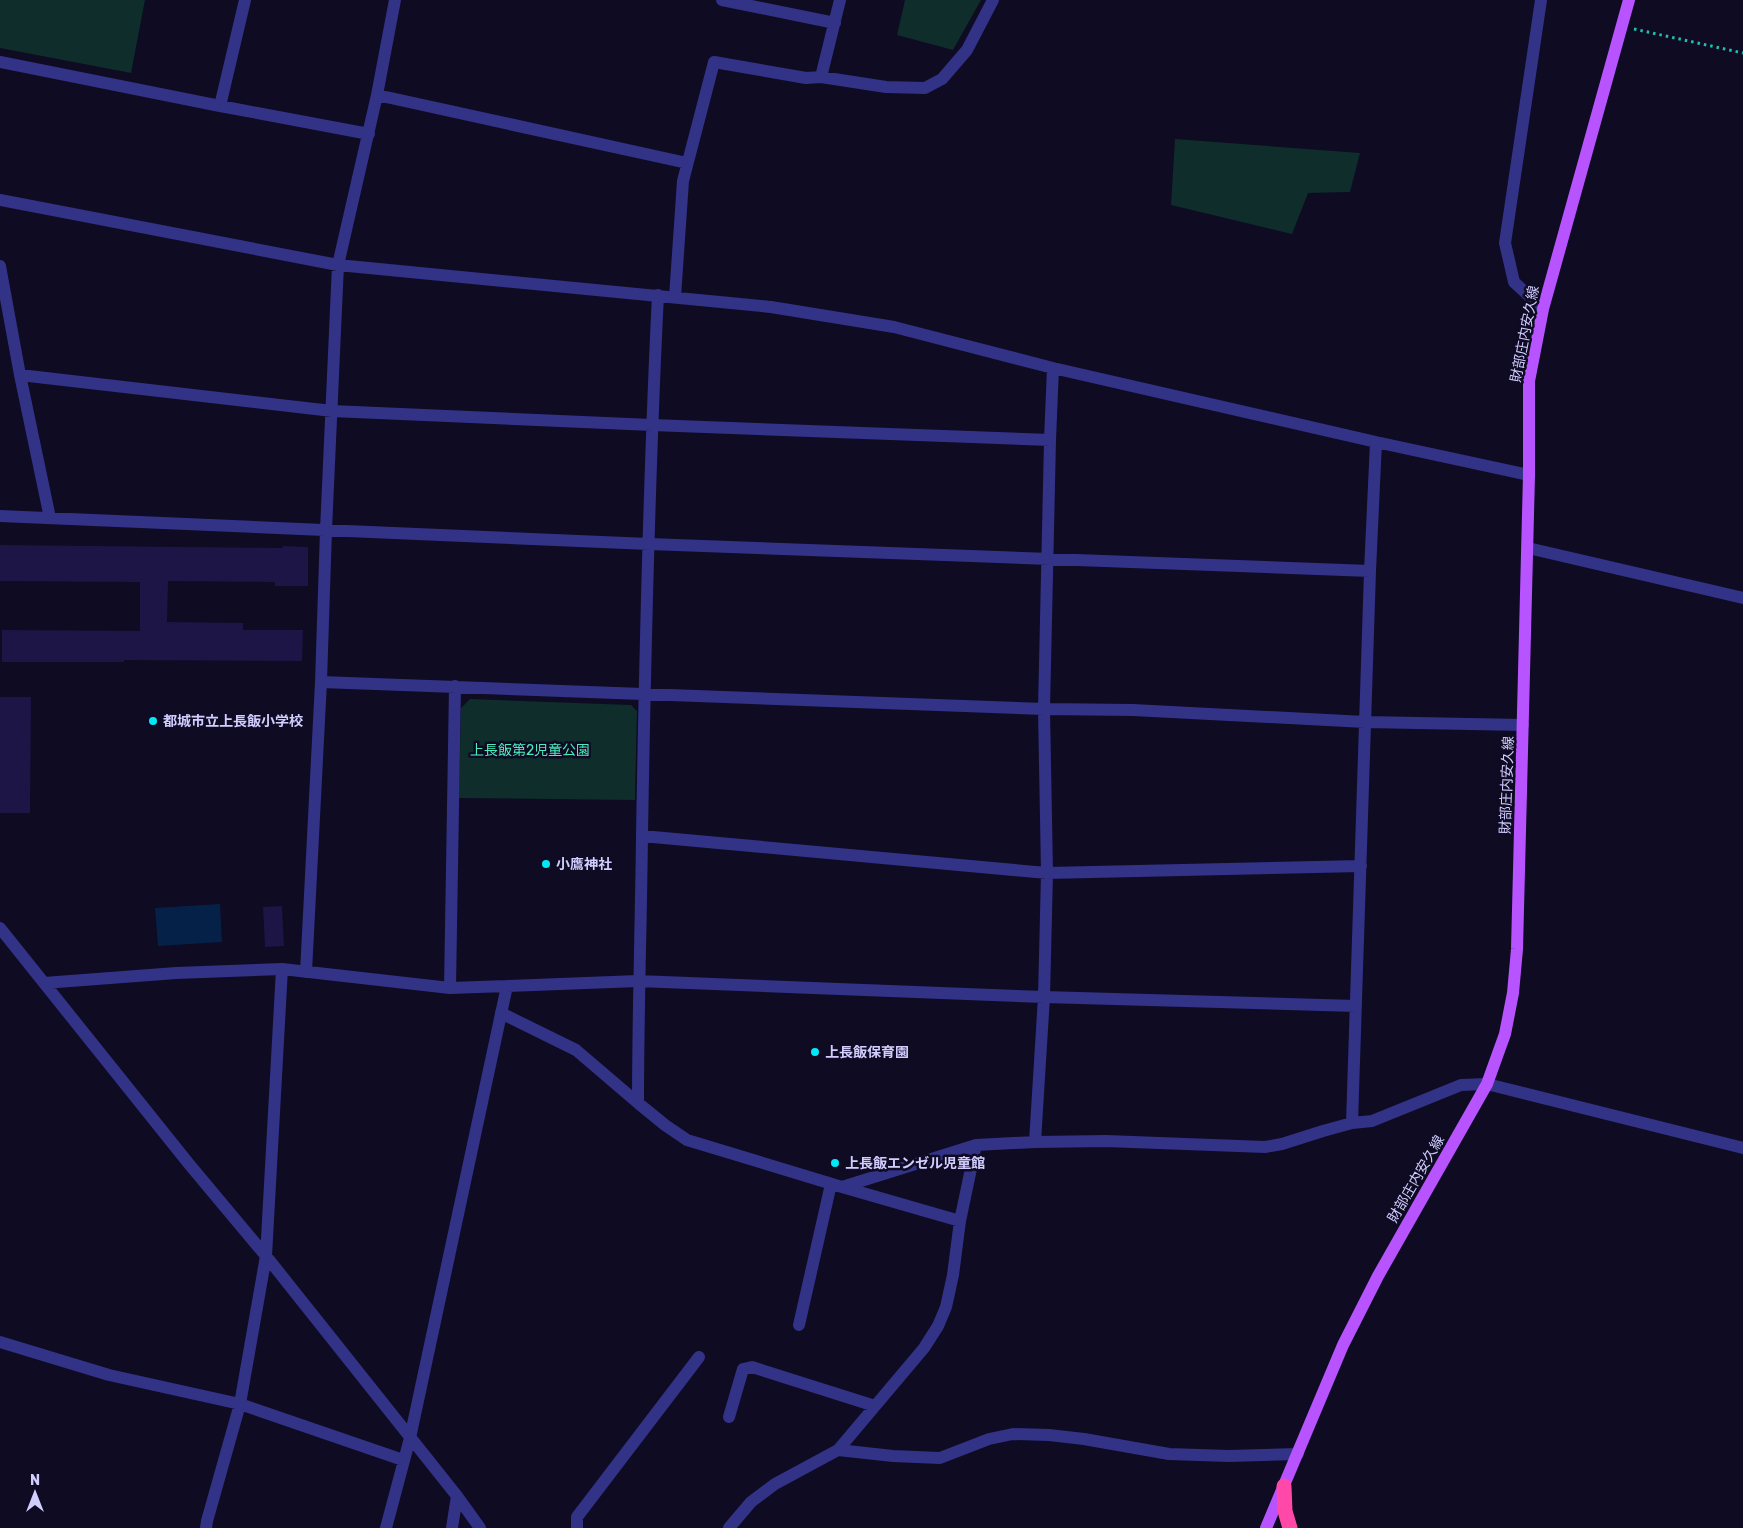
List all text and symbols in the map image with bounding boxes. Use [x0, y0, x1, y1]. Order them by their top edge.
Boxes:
street label: 財部庄内安久線 [1507, 284, 1543, 384]
place label: 都城市立上長飯小学校 [163, 713, 303, 730]
marker: 都城市立上長飯小学校 [147, 715, 159, 727]
street label: 財部庄内安久線 [1497, 736, 1517, 834]
park label: 上長飯第2児童公園 [470, 742, 590, 759]
place label: 小鷹神社 [556, 856, 612, 873]
marker: 小鷹神社 [540, 858, 552, 870]
place label: 上長飯保育園 [825, 1044, 909, 1061]
marker: 上長飯保育園 [809, 1046, 821, 1058]
street label: 財部庄内安久線 [1384, 1132, 1448, 1226]
place label: 上長飯エンゼル児童館 [845, 1155, 985, 1172]
marker: 上長飯エンゼル児童館 [829, 1157, 841, 1169]
north arrow [10, 1468, 60, 1518]
text: N [30, 1472, 40, 1489]

